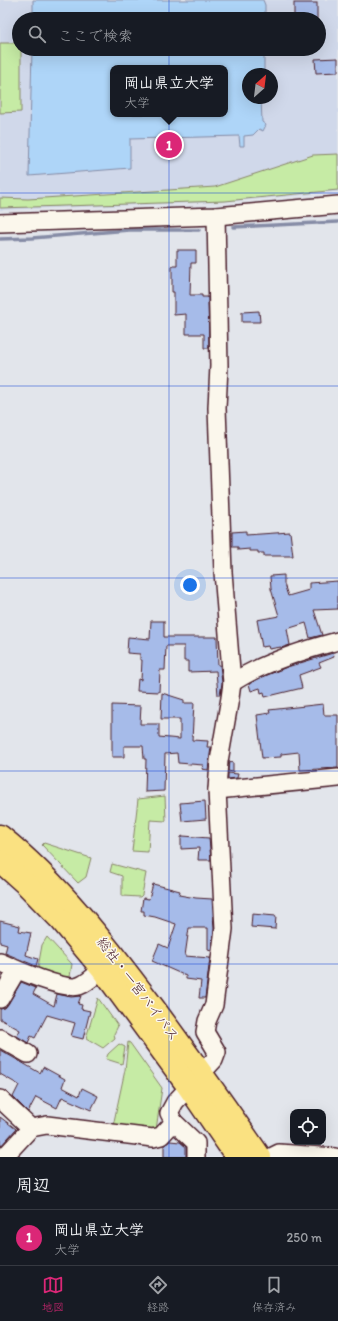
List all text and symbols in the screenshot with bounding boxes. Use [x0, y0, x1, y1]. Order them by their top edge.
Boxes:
search box [12, 12, 326, 56]
icon: search [26, 23, 48, 45]
text: ここで検索 [58, 27, 133, 45]
popup [110, 65, 228, 117]
north arrow [242, 68, 278, 104]
text: 岡山県立大学 [124, 74, 214, 92]
text: 大学 [124, 95, 150, 110]
pin: 1 [156, 130, 182, 160]
your location [180, 575, 200, 595]
street label: 総社・一宮バイパス [93, 934, 183, 1044]
map controls [290, 1109, 326, 1145]
button: locate [290, 1109, 326, 1145]
text: 周辺 [16, 1175, 50, 1195]
text: 岡山県立大学 [54, 1221, 144, 1239]
text: 1 [26, 1230, 32, 1245]
text: 250 m [286, 1230, 322, 1245]
text: 大学 [54, 1242, 80, 1257]
tab: 地図 [42, 1274, 64, 1314]
tab: 経路 [147, 1274, 169, 1314]
tab: 保存済み [252, 1274, 296, 1314]

